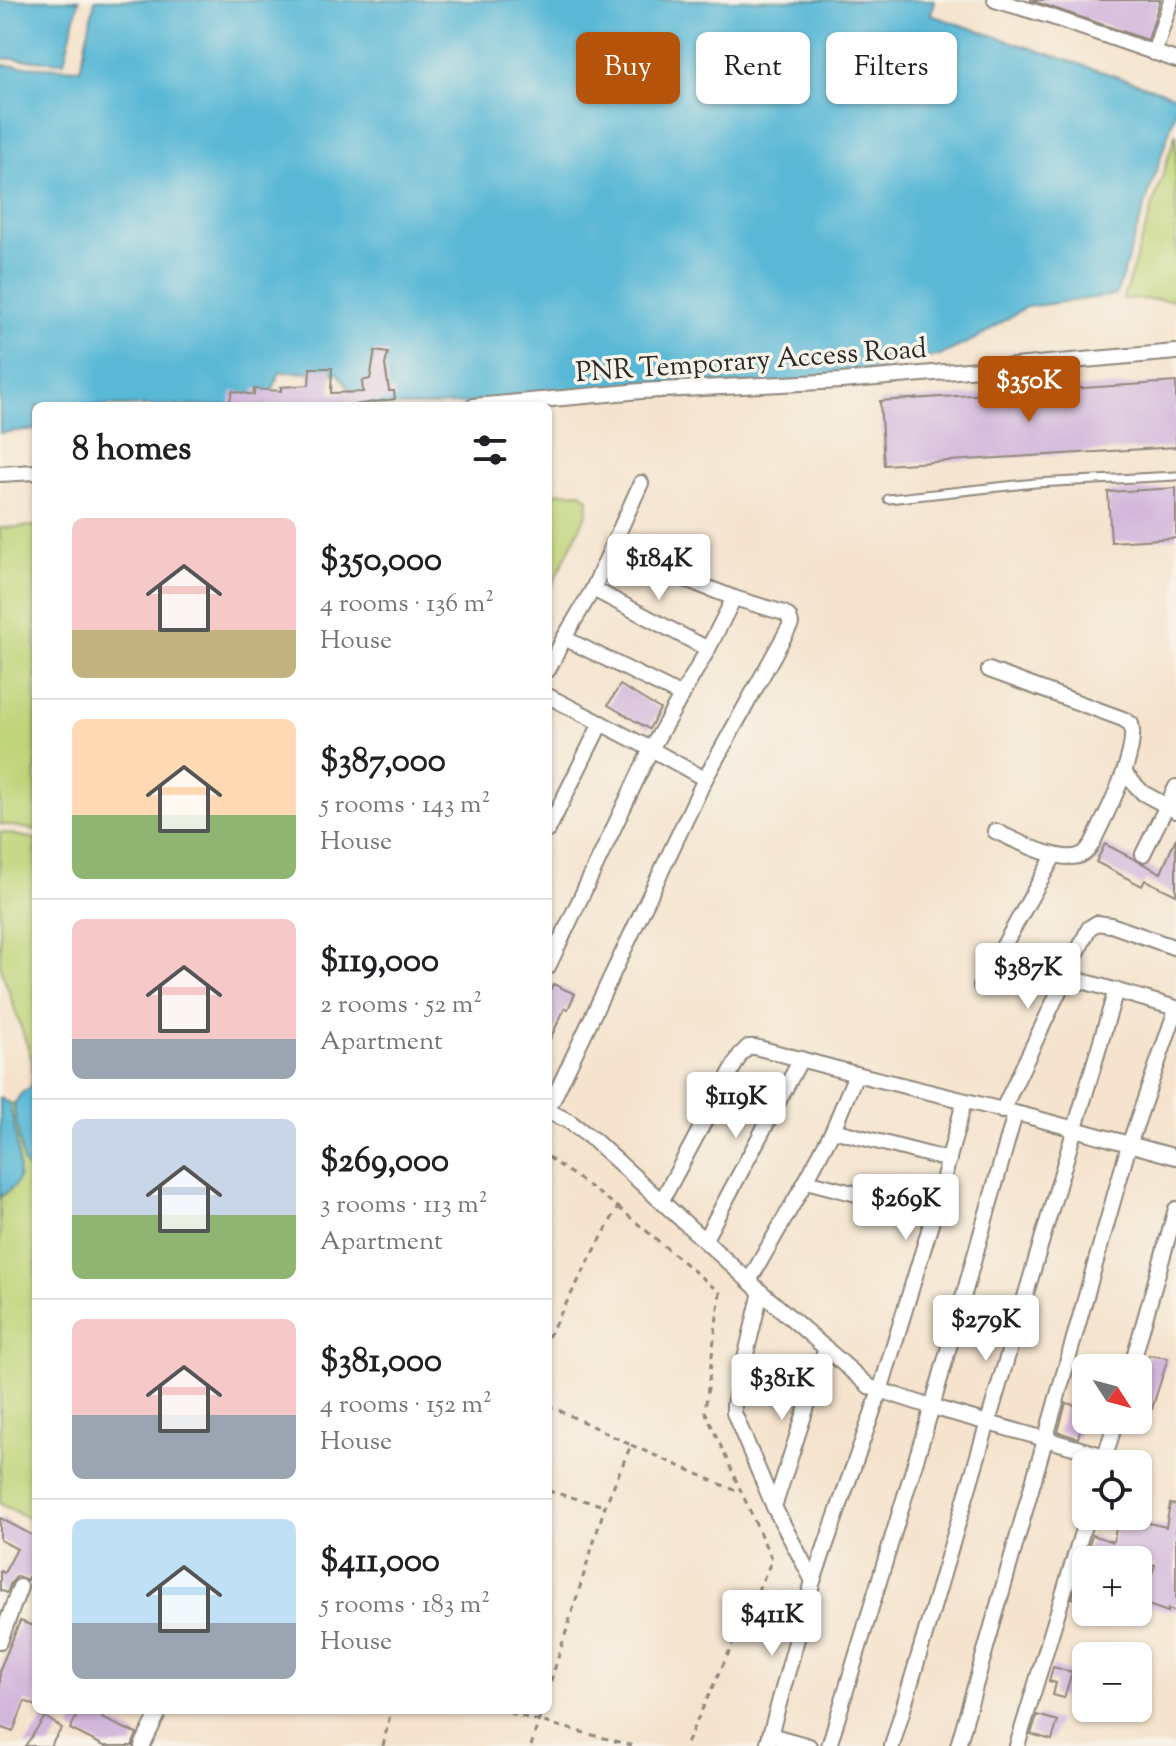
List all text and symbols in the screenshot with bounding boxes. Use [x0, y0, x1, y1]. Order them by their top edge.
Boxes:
chip: Buy [576, 32, 680, 104]
chip: Rent [696, 32, 810, 104]
chip: Filters [826, 32, 957, 104]
street label: PNR Temporary Access Road [574, 330, 928, 394]
pin: $350K [973, 356, 1085, 424]
text: $350K [996, 363, 1062, 400]
text: 8 homes [72, 426, 191, 475]
icon: filters [468, 428, 512, 472]
pin: $184K [603, 534, 715, 602]
text: $350,000 [320, 537, 442, 586]
text: $184K [625, 541, 693, 578]
icon: home [136, 550, 232, 646]
text: 4 rooms · 136 m² [320, 586, 494, 623]
text: House [320, 623, 392, 660]
text: $387,000 [320, 738, 446, 787]
icon: home [136, 751, 232, 847]
text: 5 rooms · 143 m² [320, 787, 490, 824]
text: House [320, 824, 392, 861]
text: $119,000 [320, 938, 439, 987]
pin: $387K [972, 943, 1084, 1011]
text: $387K [993, 950, 1063, 987]
icon: home [136, 951, 232, 1047]
text: 2 rooms · 52 m² [320, 987, 482, 1024]
text: Apartment [320, 1024, 443, 1061]
pin: $119K [680, 1072, 792, 1140]
text: $119K [705, 1079, 767, 1116]
text: $269,000 [320, 1138, 449, 1187]
icon: home [136, 1151, 232, 1247]
pin: $269K [850, 1174, 962, 1242]
text: $269K [871, 1181, 941, 1218]
text: 3 rooms · 113 m² [320, 1187, 488, 1224]
text: Apartment [320, 1224, 443, 1261]
pin: $279K [930, 1295, 1042, 1363]
text: $279K [951, 1302, 1021, 1339]
text: $381,000 [320, 1338, 442, 1387]
icon: home [136, 1351, 232, 1447]
pin: $381K [726, 1354, 838, 1422]
north arrow [1072, 1354, 1152, 1434]
map controls [1072, 1354, 1152, 1722]
text: $381K [749, 1361, 815, 1398]
text: 4 rooms · 152 m² [320, 1387, 492, 1424]
text: House [320, 1424, 392, 1461]
button: locate [1072, 1450, 1152, 1530]
text: $411,000 [320, 1538, 440, 1587]
button: + [1072, 1546, 1152, 1626]
icon: home [136, 1551, 232, 1647]
text: 5 rooms · 183 m² [320, 1587, 490, 1624]
pin: $411K [716, 1590, 828, 1658]
text: $411K [740, 1597, 804, 1634]
text: House [320, 1624, 392, 1661]
button: − [1072, 1642, 1152, 1722]

